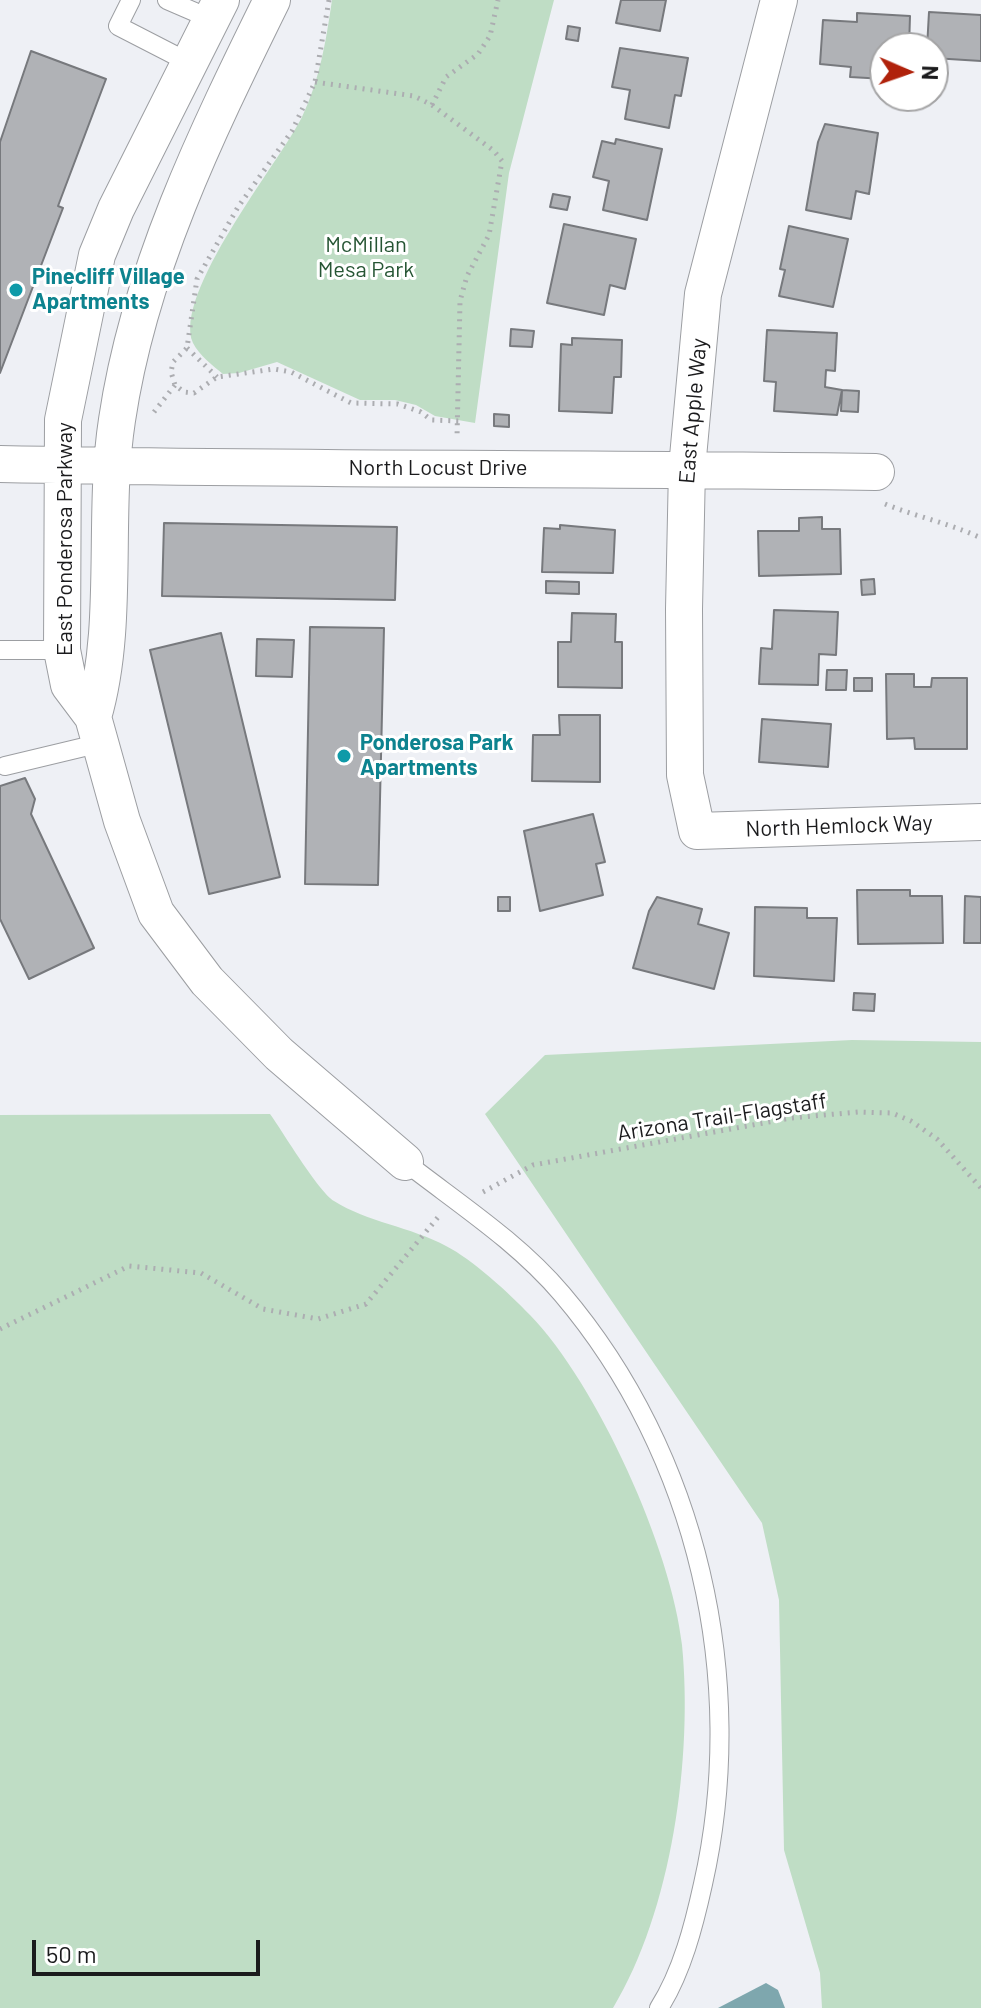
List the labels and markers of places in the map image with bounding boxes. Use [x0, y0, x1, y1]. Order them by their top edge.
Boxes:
place label: Pinecliff Village Apartments [32, 264, 185, 316]
marker: Pinecliff Village Apartments [7, 281, 25, 299]
place label: Ponderosa Park Apartments [360, 730, 513, 782]
marker: Ponderosa Park Apartments [335, 747, 353, 765]

